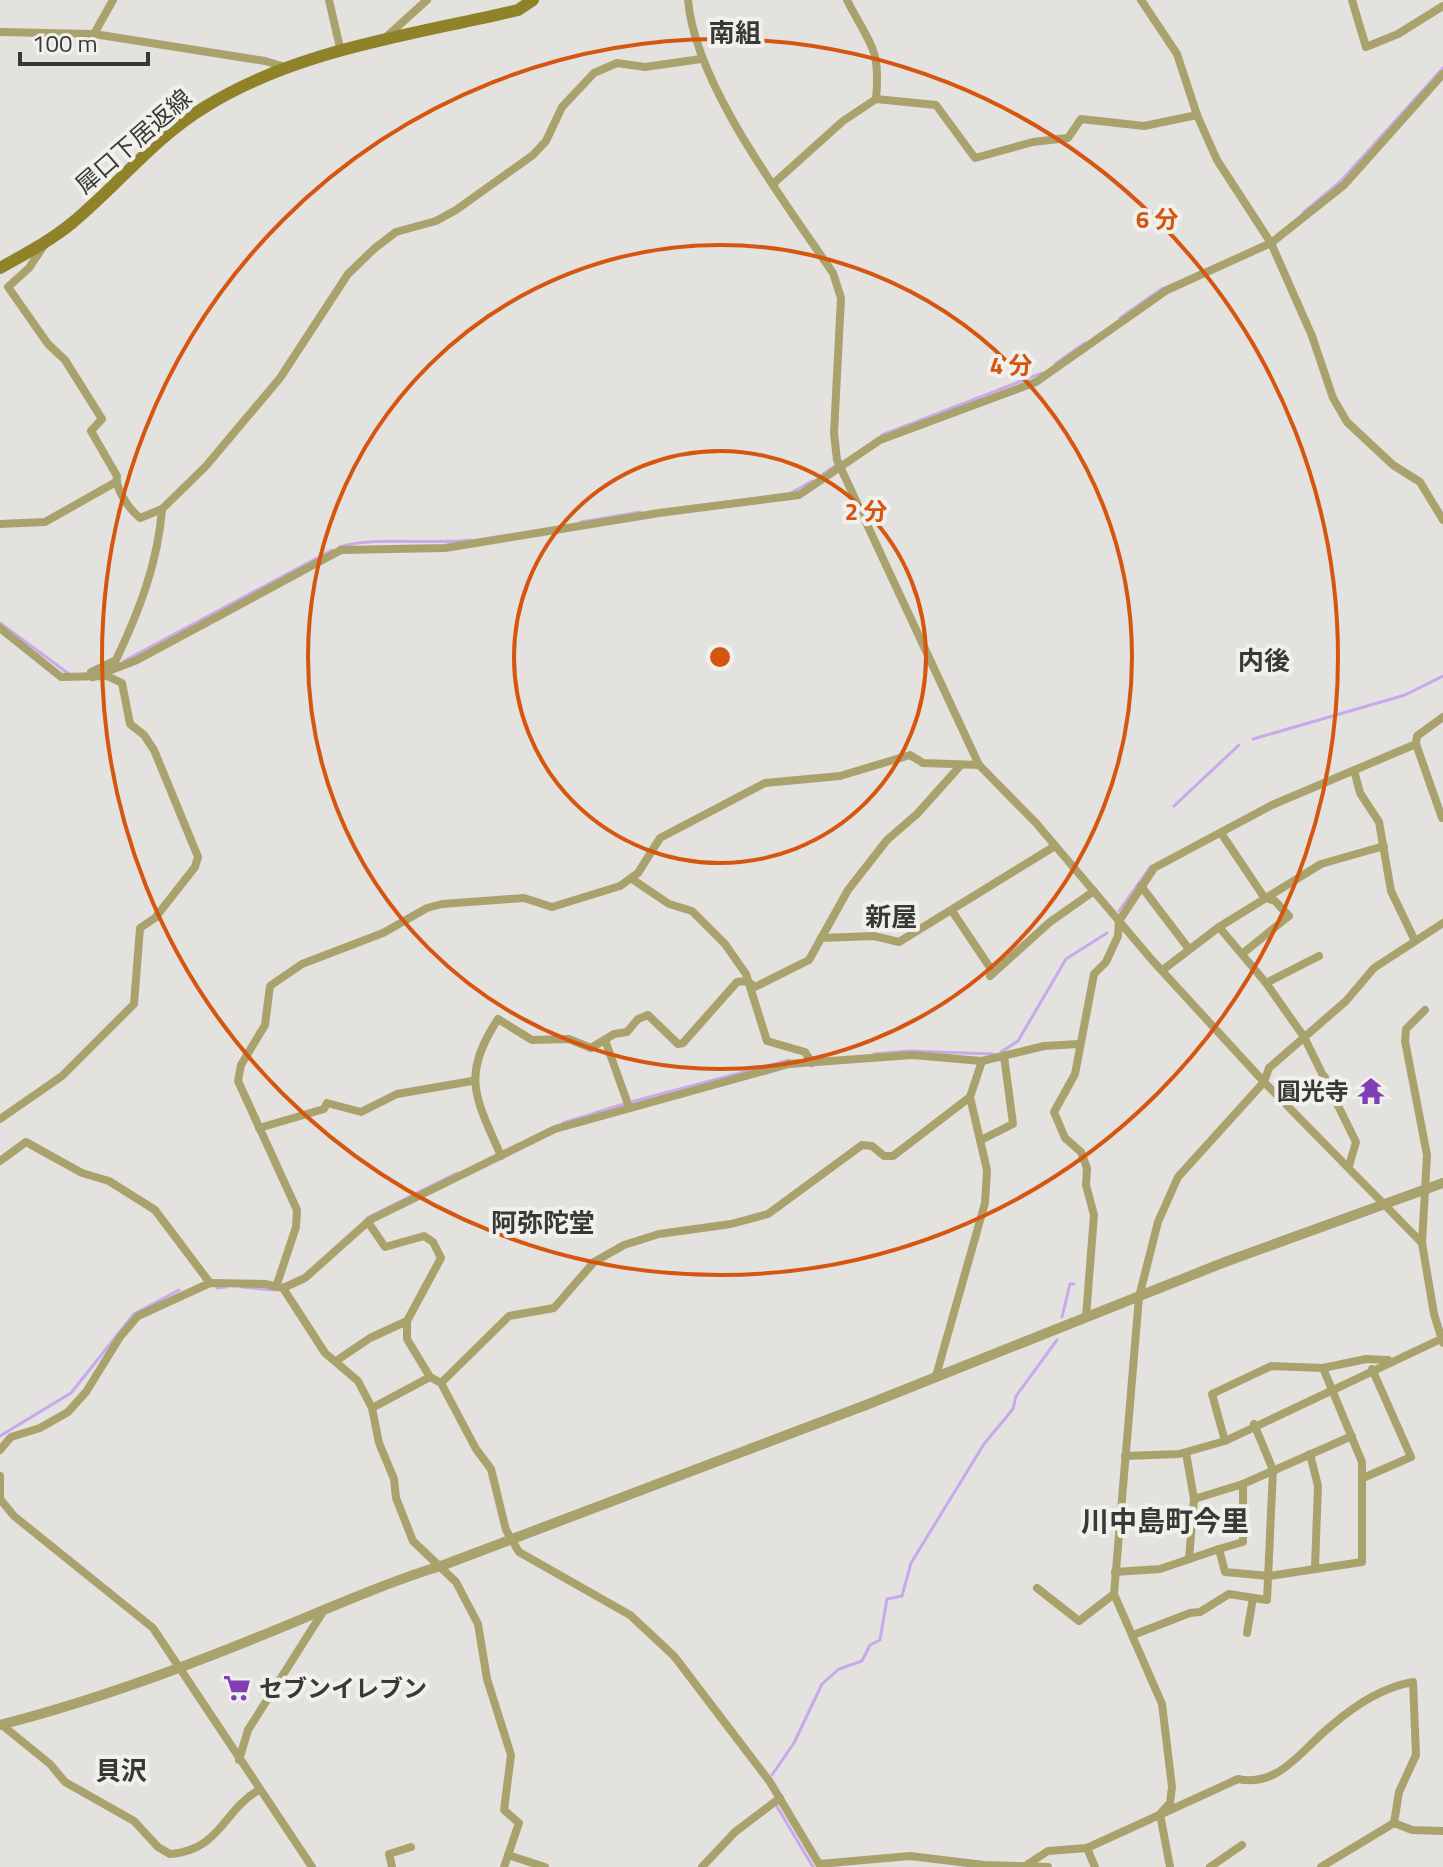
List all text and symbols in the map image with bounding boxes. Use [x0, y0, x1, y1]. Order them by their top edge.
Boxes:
district label: 南組 [709, 13, 761, 52]
scale bar [20, 16, 148, 66]
text: 100 m [32, 25, 98, 61]
street label: 犀口下居返線 [67, 80, 199, 202]
text: 6 分 [1136, 201, 1178, 237]
text: 4 分 [990, 347, 1032, 383]
text: 2 分 [845, 493, 887, 529]
district label: 内後 [1238, 641, 1290, 680]
centre of rings [706, 643, 734, 671]
district label: 新屋 [865, 897, 917, 936]
place label: 圓光寺 [1277, 1073, 1349, 1109]
temple icon: 圓光寺 [1356, 1076, 1386, 1106]
district label: 阿弥陀堂 [491, 1203, 595, 1242]
district label: 川中島町今里 [1081, 1499, 1249, 1542]
place label: セブンイレブン [259, 1670, 427, 1706]
supermarket icon: セブンイレブン [222, 1673, 252, 1703]
district label: 貝沢 [95, 1751, 147, 1790]

